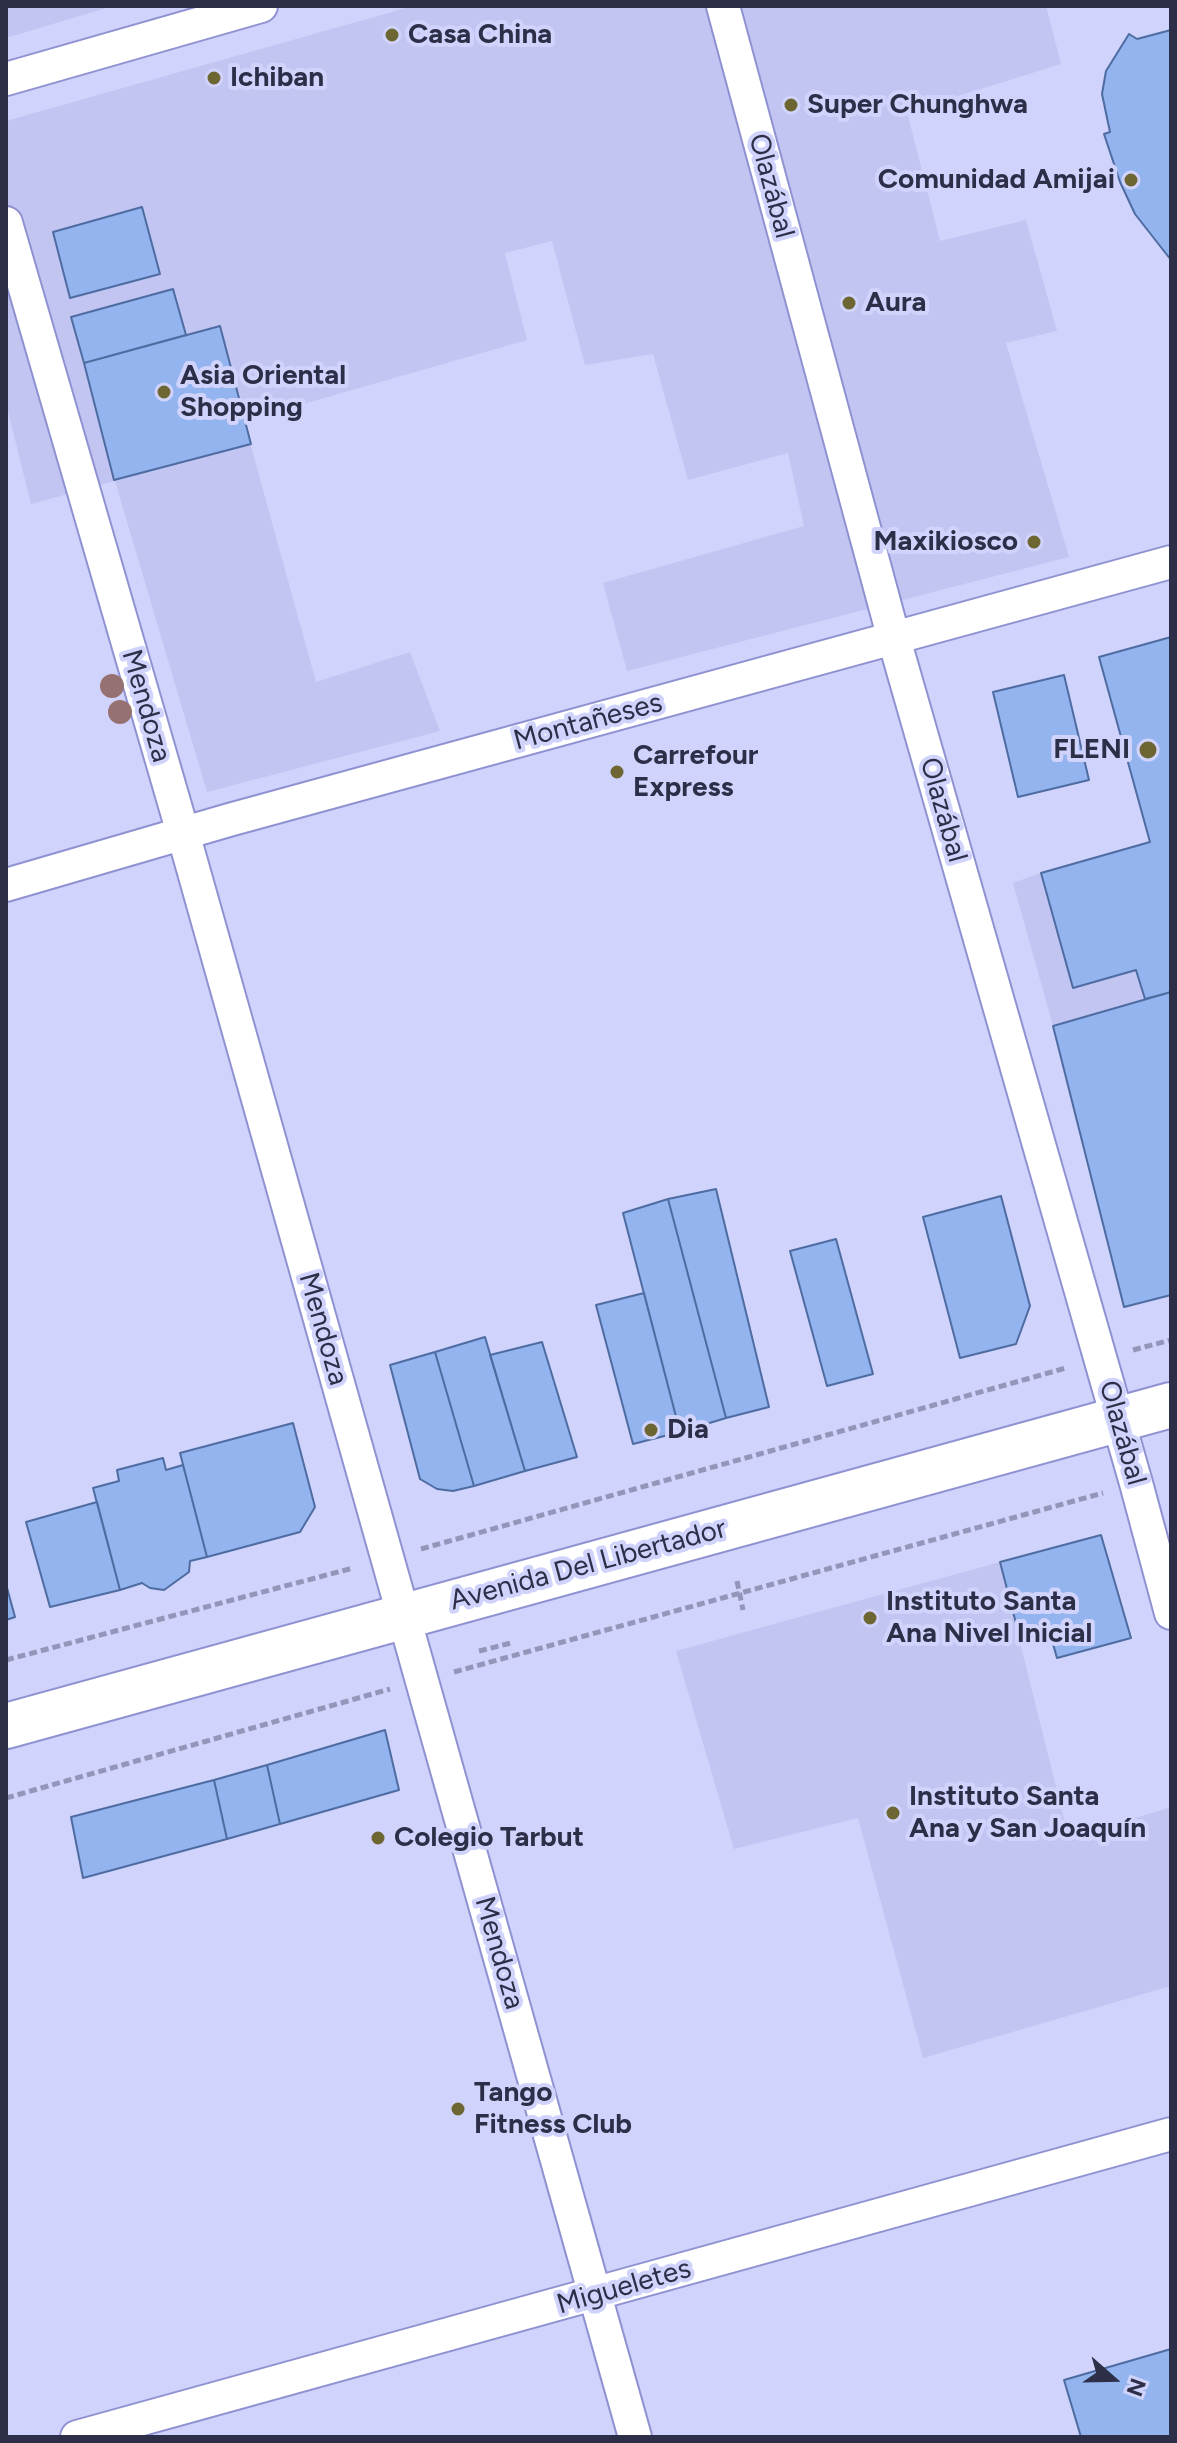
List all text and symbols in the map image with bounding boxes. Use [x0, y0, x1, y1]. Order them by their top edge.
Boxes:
place label: Casa China [408, 18, 552, 52]
marker: Casa China [383, 26, 401, 44]
place label: Ichiban [230, 61, 324, 95]
marker: Ichiban [205, 69, 223, 87]
place label: Super Chunghwa [807, 88, 1028, 122]
marker: Super Chunghwa [782, 96, 800, 114]
street label: Olazábal [741, 130, 801, 242]
place label: Comunidad Amijai [878, 163, 1115, 197]
marker: Comunidad Amijai [1122, 171, 1140, 189]
place label: Aura [865, 286, 926, 320]
marker: Aura [840, 294, 858, 312]
place label: Asia Oriental Shopping [180, 359, 346, 425]
marker: Asia Oriental Shopping [155, 383, 173, 401]
place label: Maxikiosco [873, 525, 1018, 559]
marker: Maxikiosco [1025, 533, 1043, 551]
street label: Mendoza [114, 646, 178, 766]
street label: Montañeses [510, 686, 666, 758]
place label: FLENI [1053, 733, 1130, 767]
place label: Carrefour Express [633, 739, 758, 805]
marker: FLENI [1137, 739, 1159, 761]
street label: Olazábal [912, 754, 974, 866]
marker: Carrefour Express [608, 763, 626, 781]
street label: Mendoza [291, 1269, 355, 1389]
street label: Olazábal [1091, 1377, 1153, 1489]
place label: Dia [667, 1413, 709, 1447]
marker: Dia [642, 1421, 660, 1439]
street label: Avenida Del Libertador [446, 1512, 730, 1618]
place label: Instituto Santa Ana Nivel Inicial [886, 1585, 1092, 1651]
marker: Instituto Santa Ana Nivel Inicial [861, 1609, 879, 1627]
place label: Instituto Santa Ana y San Joaquín [909, 1780, 1146, 1846]
marker: Instituto Santa Ana y San Joaquín [884, 1804, 902, 1822]
place label: Colegio Tarbut [394, 1821, 584, 1855]
marker: Colegio Tarbut [369, 1829, 387, 1847]
street label: Mendoza [467, 1893, 531, 2013]
place label: Tango Fitness Club [474, 2076, 632, 2142]
marker: Tango Fitness Club [449, 2100, 467, 2118]
street label: Migueletes [553, 2252, 695, 2322]
north arrow [1073, 2339, 1153, 2419]
text: N [1120, 2375, 1152, 2400]

